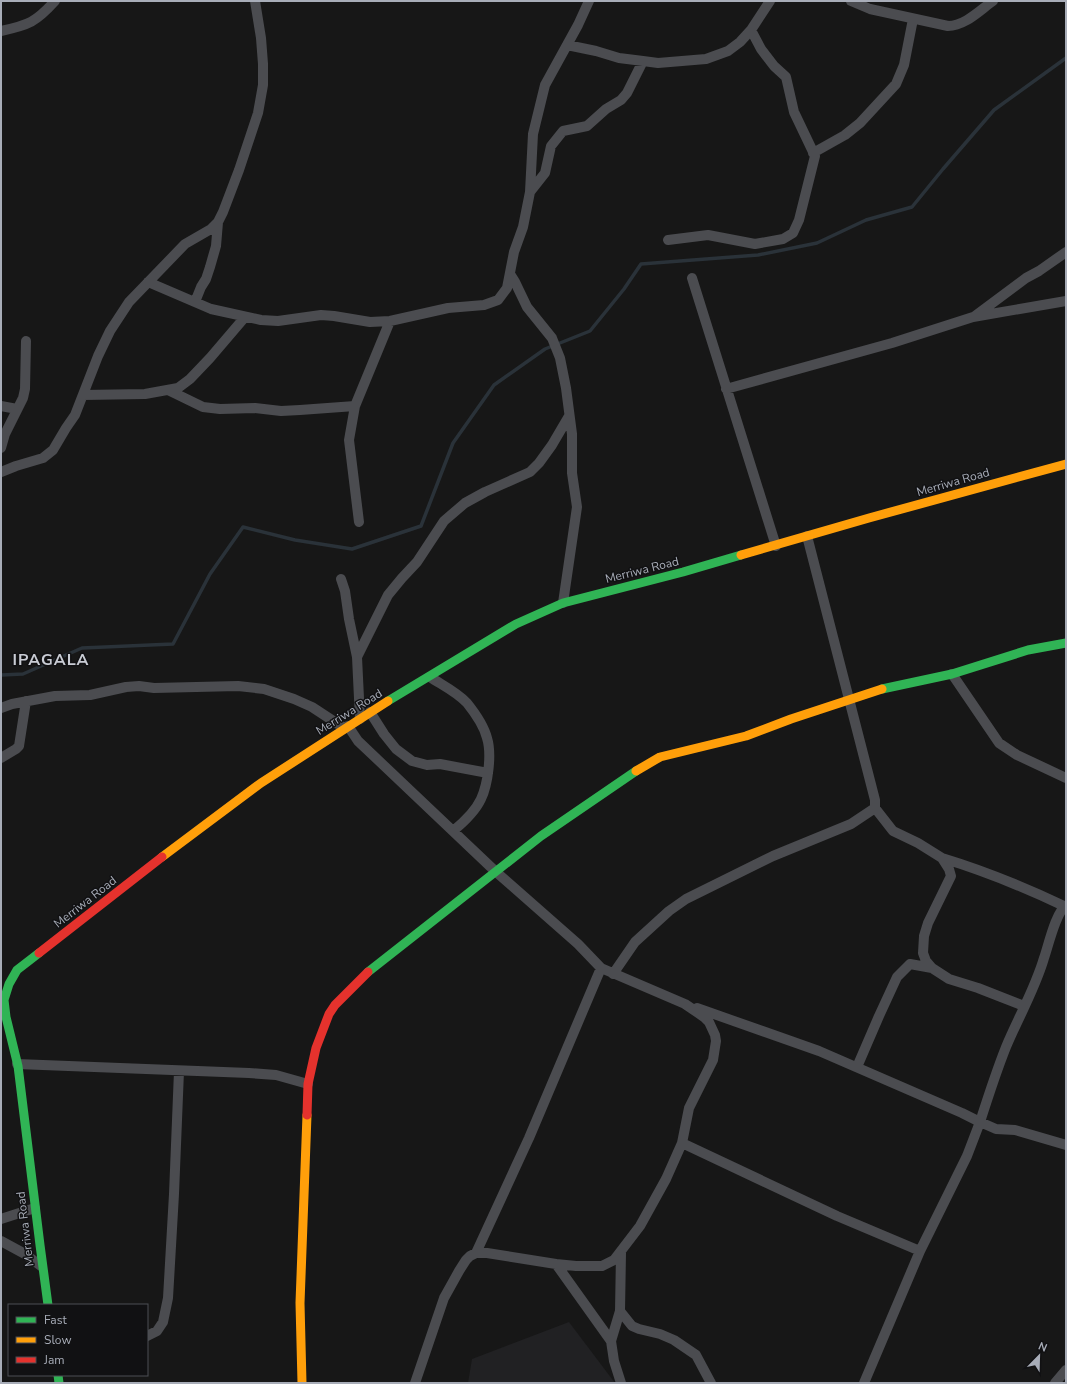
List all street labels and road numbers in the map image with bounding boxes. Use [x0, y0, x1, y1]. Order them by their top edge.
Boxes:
street label: Merriwa Road [915, 464, 991, 500]
street label: Merriwa Road [604, 553, 680, 587]
street label: Merriwa Road [313, 685, 385, 739]
street label: Merriwa Road [50, 872, 120, 932]
street label: Merriwa Road [12, 1191, 38, 1267]

